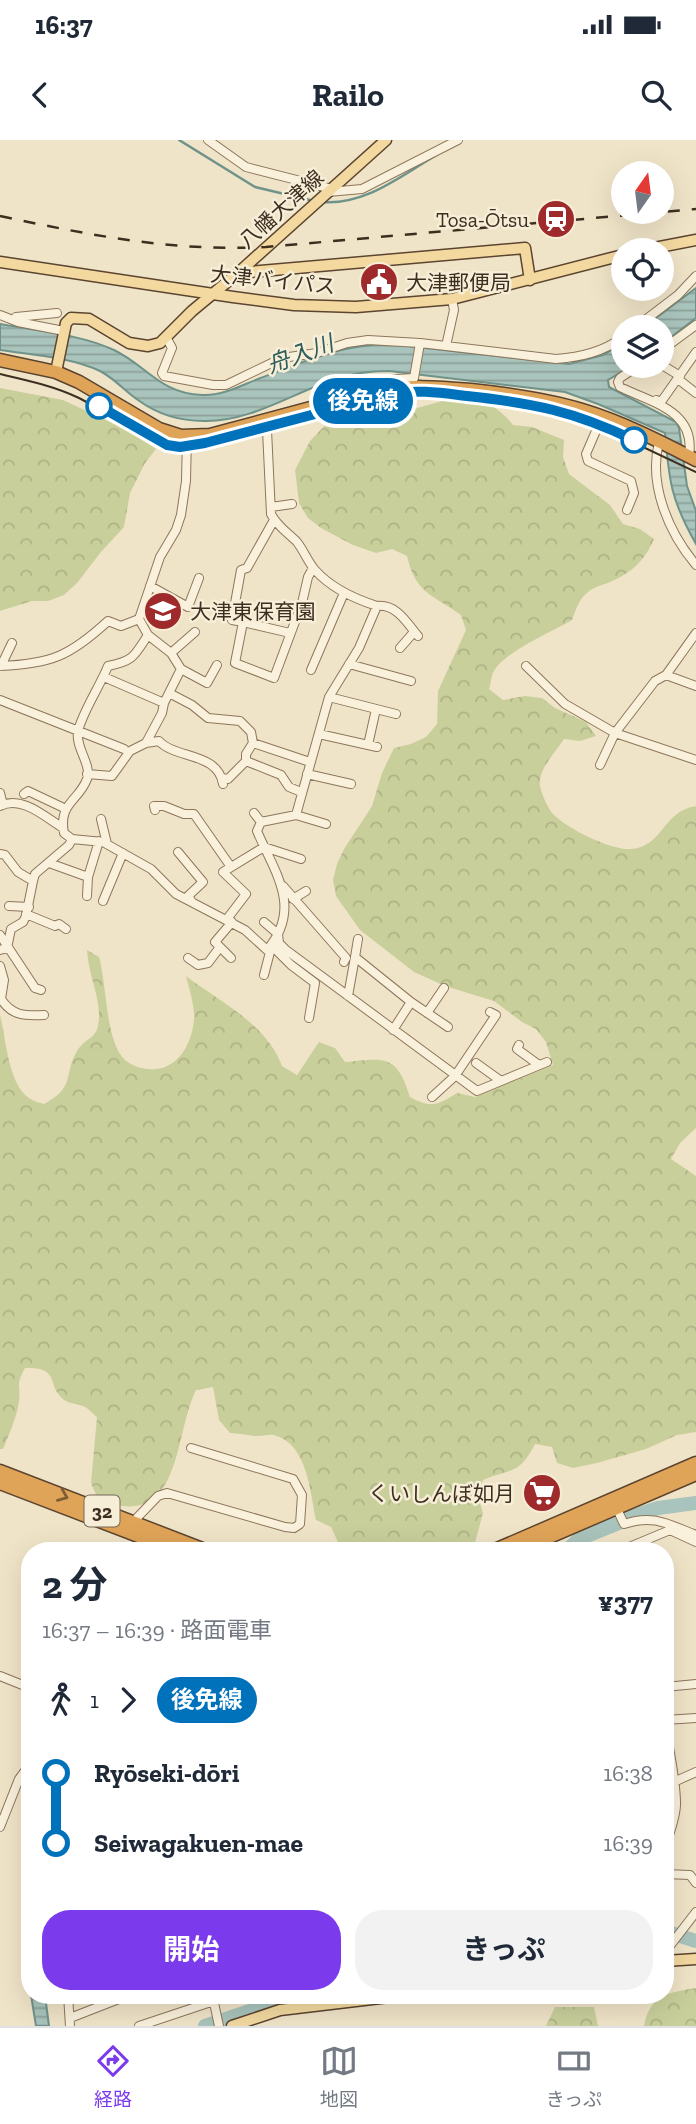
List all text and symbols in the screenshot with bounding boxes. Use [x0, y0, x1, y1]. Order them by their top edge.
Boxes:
text: 16:37 [35, 9, 93, 41]
icon: back [21, 76, 59, 114]
text: Railo [312, 76, 384, 114]
icon: search [637, 76, 675, 114]
north arrow [611, 161, 674, 224]
map controls [611, 161, 674, 378]
street label: 八幡大津線 [234, 165, 328, 253]
station icon: Tosa-Ōtsu [535, 198, 577, 240]
place label: Tosa-Ōtsu [436, 207, 529, 232]
button: locate [611, 238, 674, 301]
street label: 大津バイパス [209, 261, 337, 299]
public building icon: 大津郵便局 [358, 261, 400, 303]
place label: 大津郵便局 [406, 270, 511, 295]
button: layers [611, 315, 674, 378]
water label: 舟入川 [263, 328, 340, 379]
line badge: 後免線 [323, 378, 403, 424]
text: 後免線 [327, 386, 399, 415]
unlabelled marker [86, 393, 112, 419]
unlabelled marker [621, 427, 647, 453]
school or university icon: 大津東保育園 [142, 590, 184, 632]
place label: 大津東保育園 [190, 599, 316, 624]
supermarket icon: くいしんぼ如月 [521, 1472, 563, 1514]
place label: くいしんぼ如月 [368, 1481, 515, 1506]
one-way arrow [57, 1487, 69, 1501]
road number: 32 [84, 1496, 119, 1526]
text: 2 分 [42, 1562, 108, 1608]
text: ¥377 [598, 1586, 653, 1618]
text: 16:37 – 16:39 · 路面電車 [42, 1616, 272, 1644]
icon: walk [42, 1681, 80, 1719]
icon: forward [109, 1681, 147, 1719]
text: 後免線 [171, 1685, 243, 1714]
text: 1 [90, 1686, 99, 1714]
text: Ryōseki-dōri [94, 1757, 240, 1789]
text: 16:38 [603, 1759, 653, 1787]
text: Seiwagakuen-mae [94, 1827, 303, 1859]
text: 16:39 [603, 1829, 653, 1857]
button: 開始 [42, 1910, 341, 1990]
button: きっぷ [355, 1910, 653, 1990]
tab: 経路 [94, 2042, 132, 2111]
tab: 地図 [320, 2042, 358, 2111]
tab: きっぷ [546, 2042, 602, 2111]

